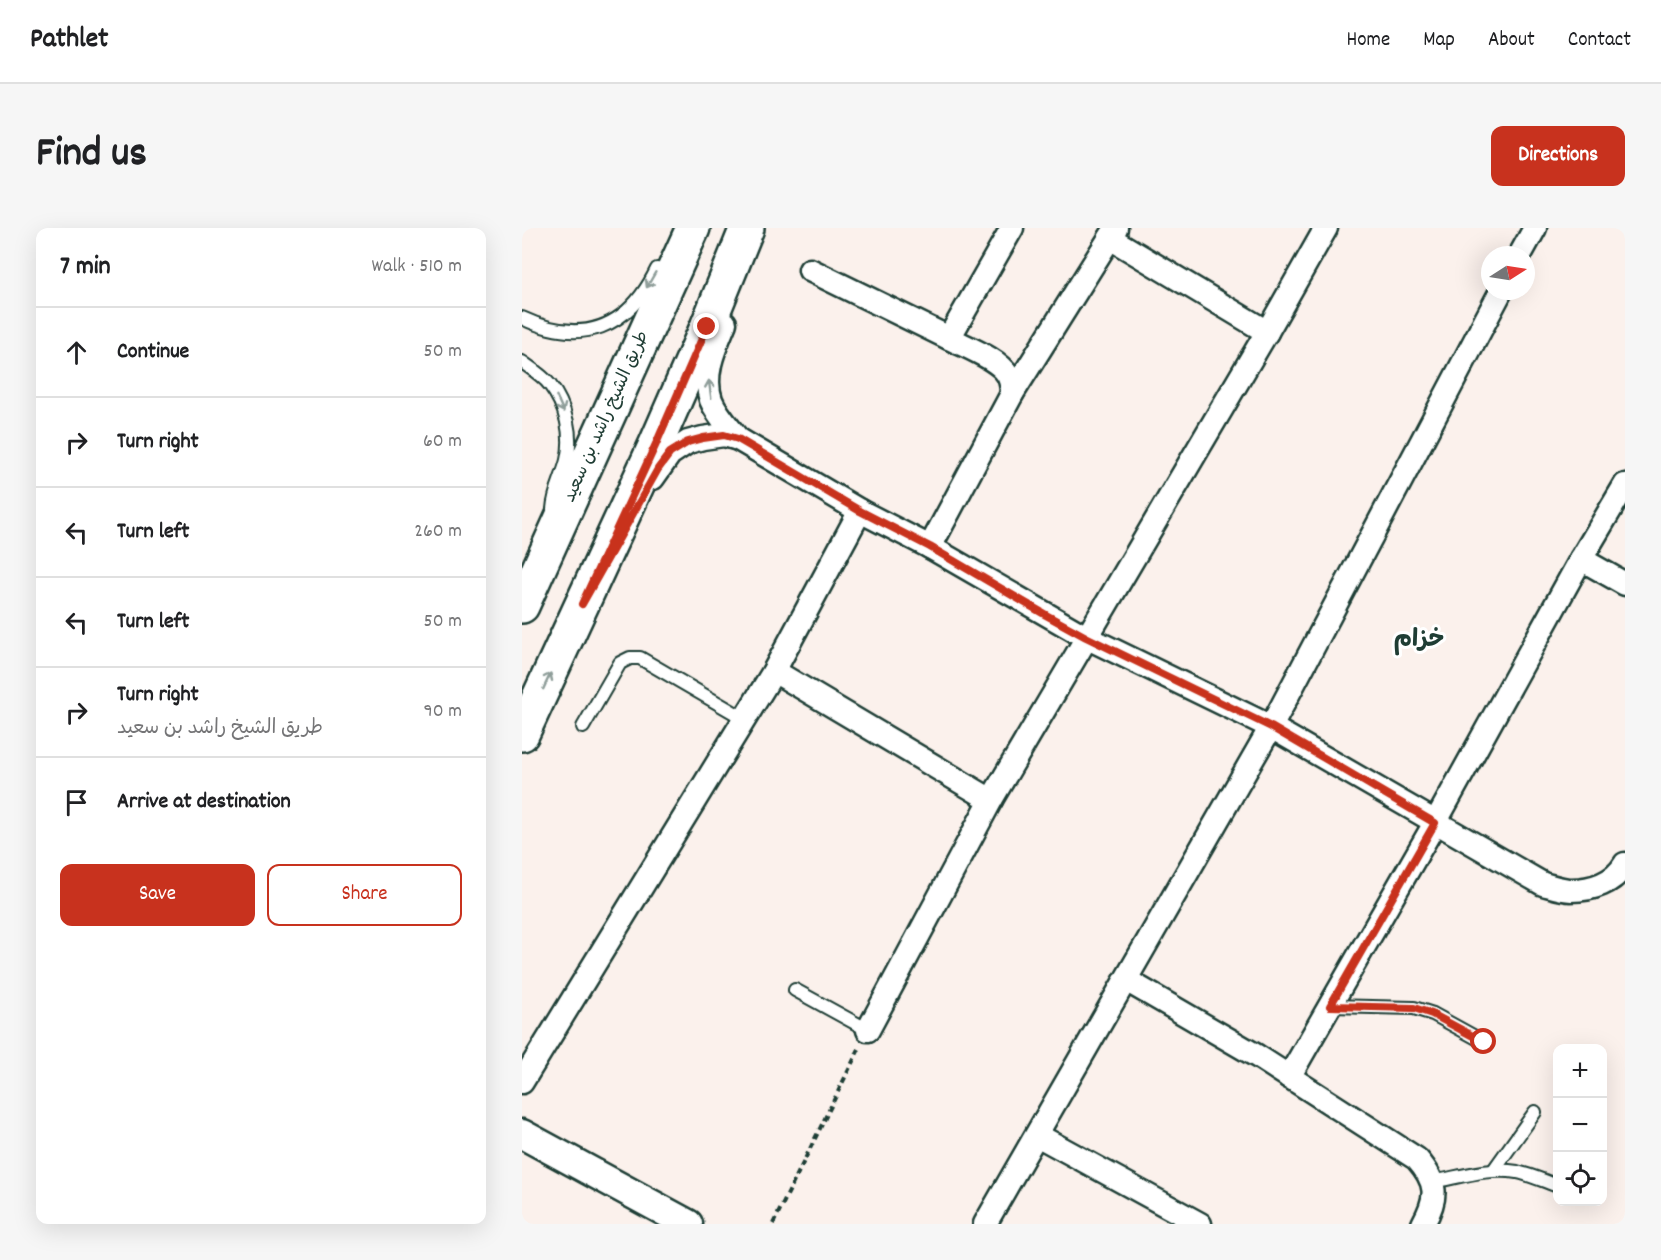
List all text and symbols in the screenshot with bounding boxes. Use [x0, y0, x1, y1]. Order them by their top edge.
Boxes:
text: Pathlet [30, 21, 108, 61]
text: Home [1346, 26, 1390, 56]
text: Map [1423, 26, 1455, 56]
text: About [1488, 26, 1535, 56]
text: Contact [1568, 26, 1631, 56]
text: Find us [36, 126, 147, 186]
button: Directions [1491, 126, 1625, 186]
north arrow [1481, 246, 1535, 300]
text: 7 min [60, 249, 111, 286]
text: Walk · 510 m [372, 253, 462, 281]
one-way arrow [645, 271, 657, 288]
route end [693, 313, 719, 339]
street label: طريق الشيخ راشد بن سعيد [558, 327, 656, 507]
icon: ahead [60, 336, 93, 369]
text: Continue [117, 337, 189, 368]
text: 50 m [424, 338, 462, 366]
one-way arrow [704, 380, 715, 399]
one-way arrow [555, 395, 567, 413]
icon: right [60, 426, 93, 459]
text: Turn right [117, 427, 199, 458]
text: 60 m [423, 428, 462, 456]
icon: left [60, 516, 93, 549]
text: Turn left [117, 517, 189, 548]
text: 260 m [414, 518, 462, 546]
icon: left [60, 606, 93, 639]
text: Turn left [117, 607, 189, 638]
text: 50 m [424, 608, 462, 636]
district label: خزام [1394, 624, 1444, 658]
one-way arrow [542, 672, 553, 690]
text: Turn right [117, 680, 199, 711]
icon: right [60, 696, 93, 729]
text: 90 m [424, 698, 462, 726]
text: طريق الشيخ راشد بن سعيد [117, 715, 323, 743]
icon: arrive [60, 786, 93, 819]
text: Arrive at destination [117, 787, 291, 818]
button: Save [60, 864, 255, 926]
button: Share [267, 864, 462, 926]
route start [1470, 1028, 1496, 1054]
map controls [1553, 1044, 1607, 1206]
button: + [1553, 1044, 1607, 1098]
button: − [1553, 1098, 1607, 1152]
button: locate [1553, 1152, 1607, 1206]

